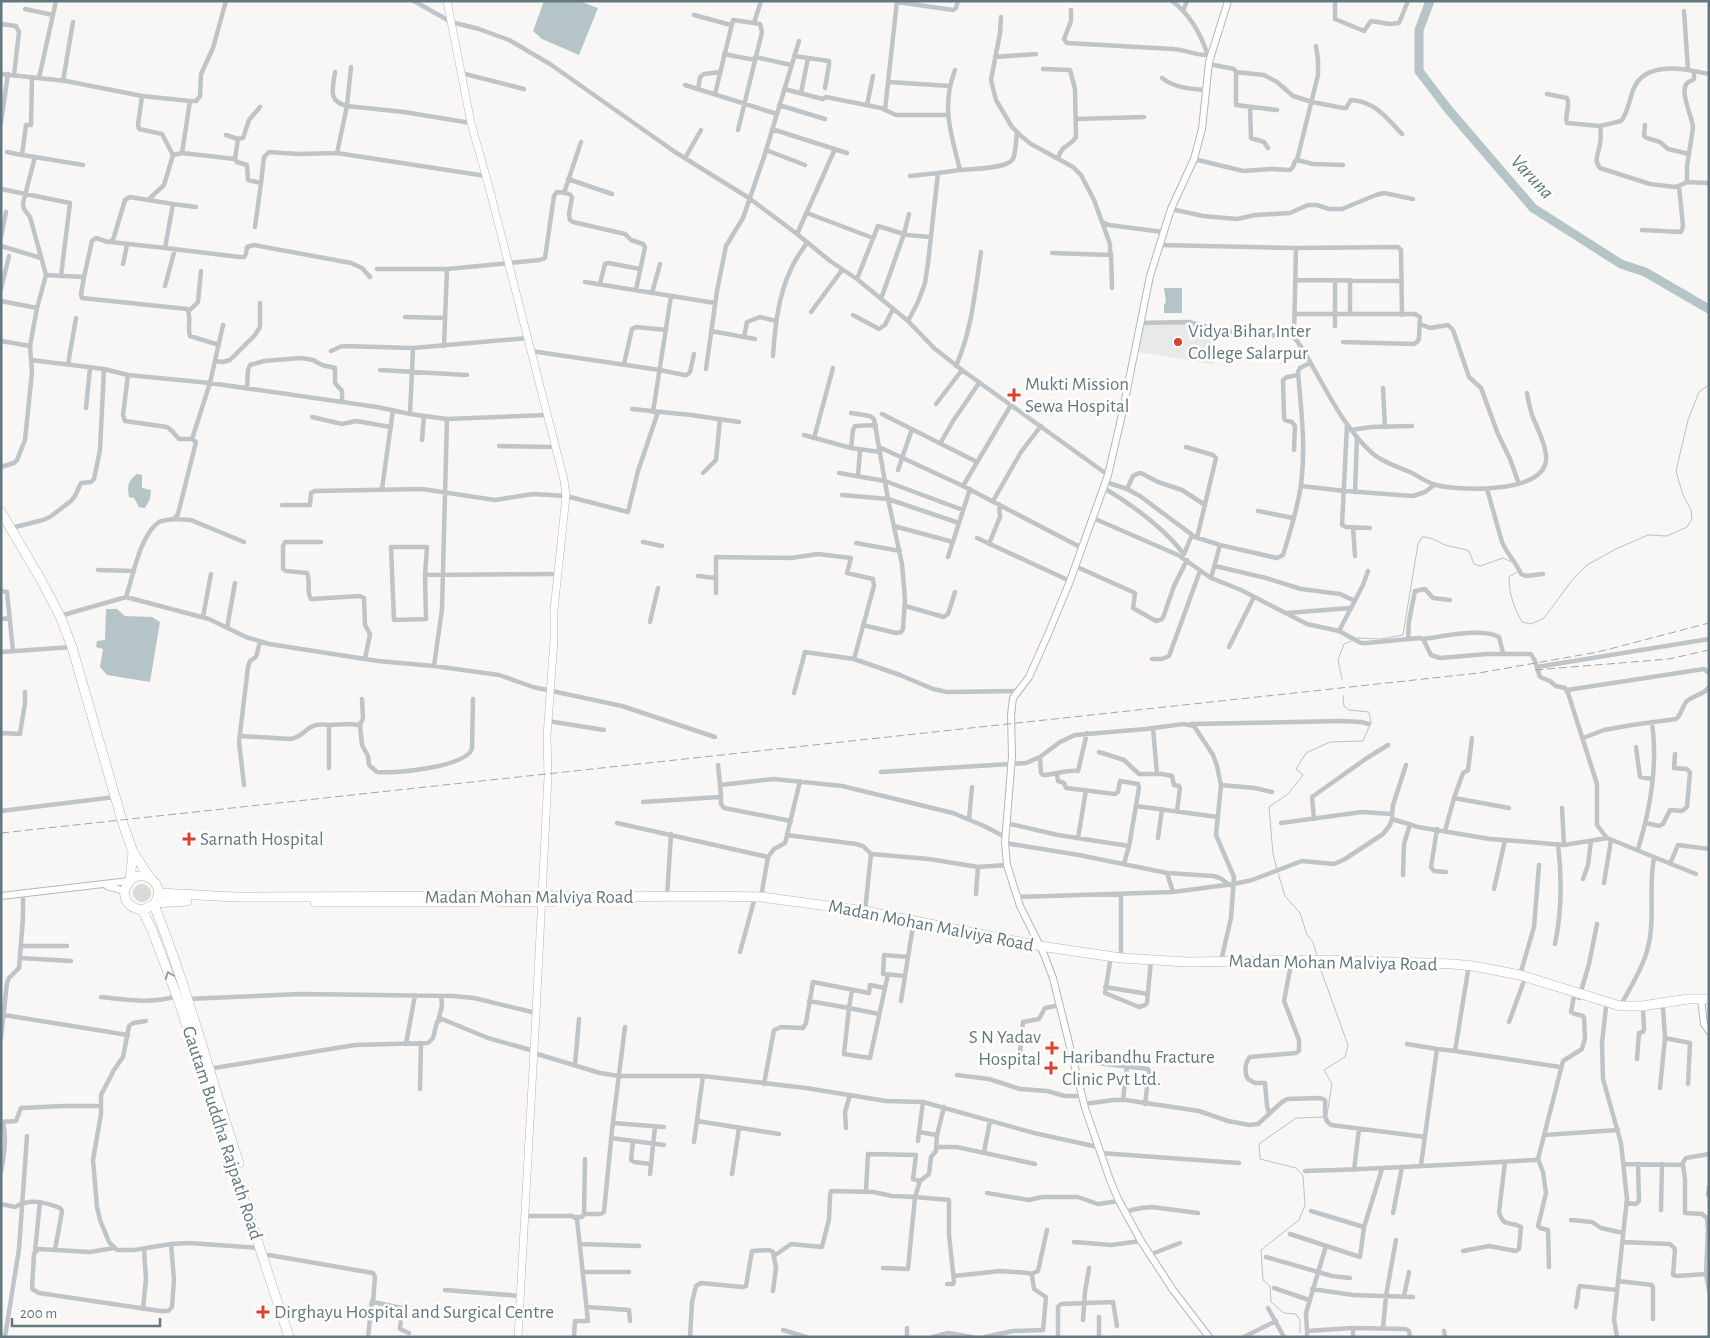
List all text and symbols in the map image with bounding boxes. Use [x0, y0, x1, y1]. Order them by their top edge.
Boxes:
water label: Varuna [1507, 151, 1557, 203]
place label: Vidya Bihar Inter College Salarpur [1188, 322, 1311, 363]
marker: Vidya Bihar Inter College Salarpur [1172, 336, 1184, 348]
place label: Mukti Mission Sewa Hospital [1025, 375, 1130, 416]
marker: Mukti Mission Sewa Hospital [1007, 388, 1021, 402]
place label: Sarnath Hospital [200, 830, 324, 849]
marker: Sarnath Hospital [182, 832, 196, 846]
street label: Madan Mohan Malviya Road [425, 888, 633, 907]
street label: Madan Mohan Malviya Road [827, 897, 1035, 955]
street label: Madan Mohan Malviya Road [1229, 952, 1438, 974]
one-way arrow [165, 971, 175, 980]
street label: Gautam Buddha Rajpath Road [178, 1024, 266, 1242]
place label: S N Yadav Hospital [969, 1028, 1041, 1069]
marker: S N Yadav Hospital [1045, 1041, 1059, 1055]
place label: Haribandhu Fracture Clinic Pvt Ltd. [1062, 1048, 1215, 1089]
marker: Haribandhu Fracture Clinic Pvt Ltd. [1044, 1061, 1058, 1075]
scale bar [12, 1296, 160, 1328]
place label: Dirghayu Hospital and Surgical Centre [274, 1303, 554, 1322]
marker: Dirghayu Hospital and Surgical Centre [256, 1305, 270, 1319]
text: 200 m [20, 1306, 57, 1321]

